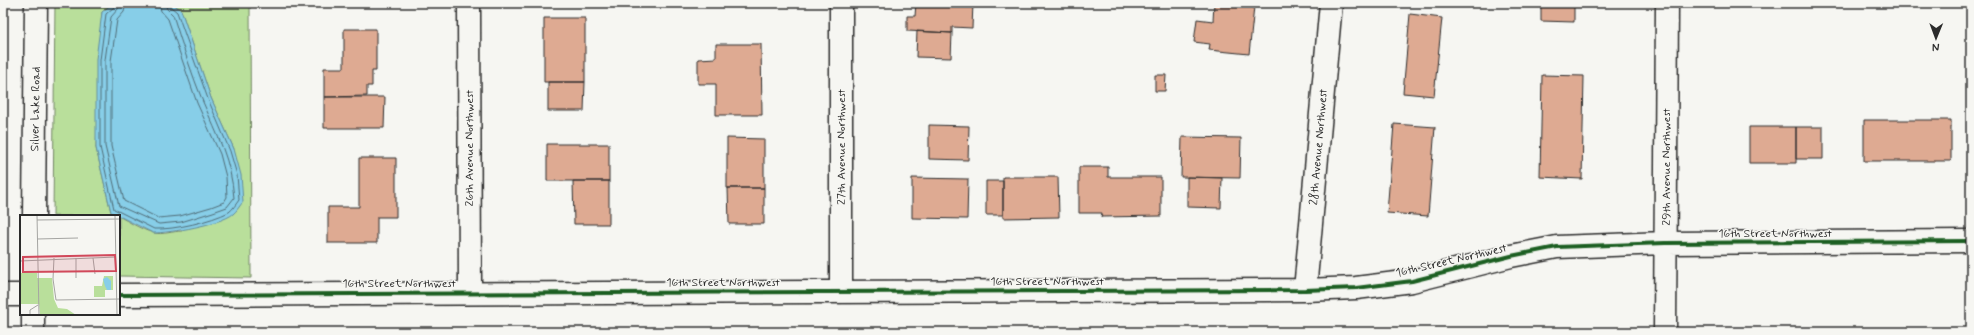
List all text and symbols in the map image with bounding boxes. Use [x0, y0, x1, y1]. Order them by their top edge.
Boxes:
north arrow [1916, 18, 1956, 58]
text: N [1932, 40, 1940, 54]
street label: Silver Lake Road [27, 67, 45, 151]
street label: 27th Avenue Northwest [834, 88, 850, 205]
street label: 28th Avenue Northwest [1306, 88, 1332, 206]
street label: 26th Avenue Northwest [462, 89, 478, 206]
street label: 29th Avenue Northwest [1659, 108, 1675, 226]
inset map [20, 215, 120, 315]
street label: 16th Street Northwest [1718, 226, 1833, 242]
street label: 16th Street Northwest [1394, 240, 1509, 282]
street label: 16th Street Northwest [990, 274, 1105, 290]
street label: 16th Street Northwest [666, 275, 781, 291]
street label: 16th Street Northwest [342, 276, 457, 292]

